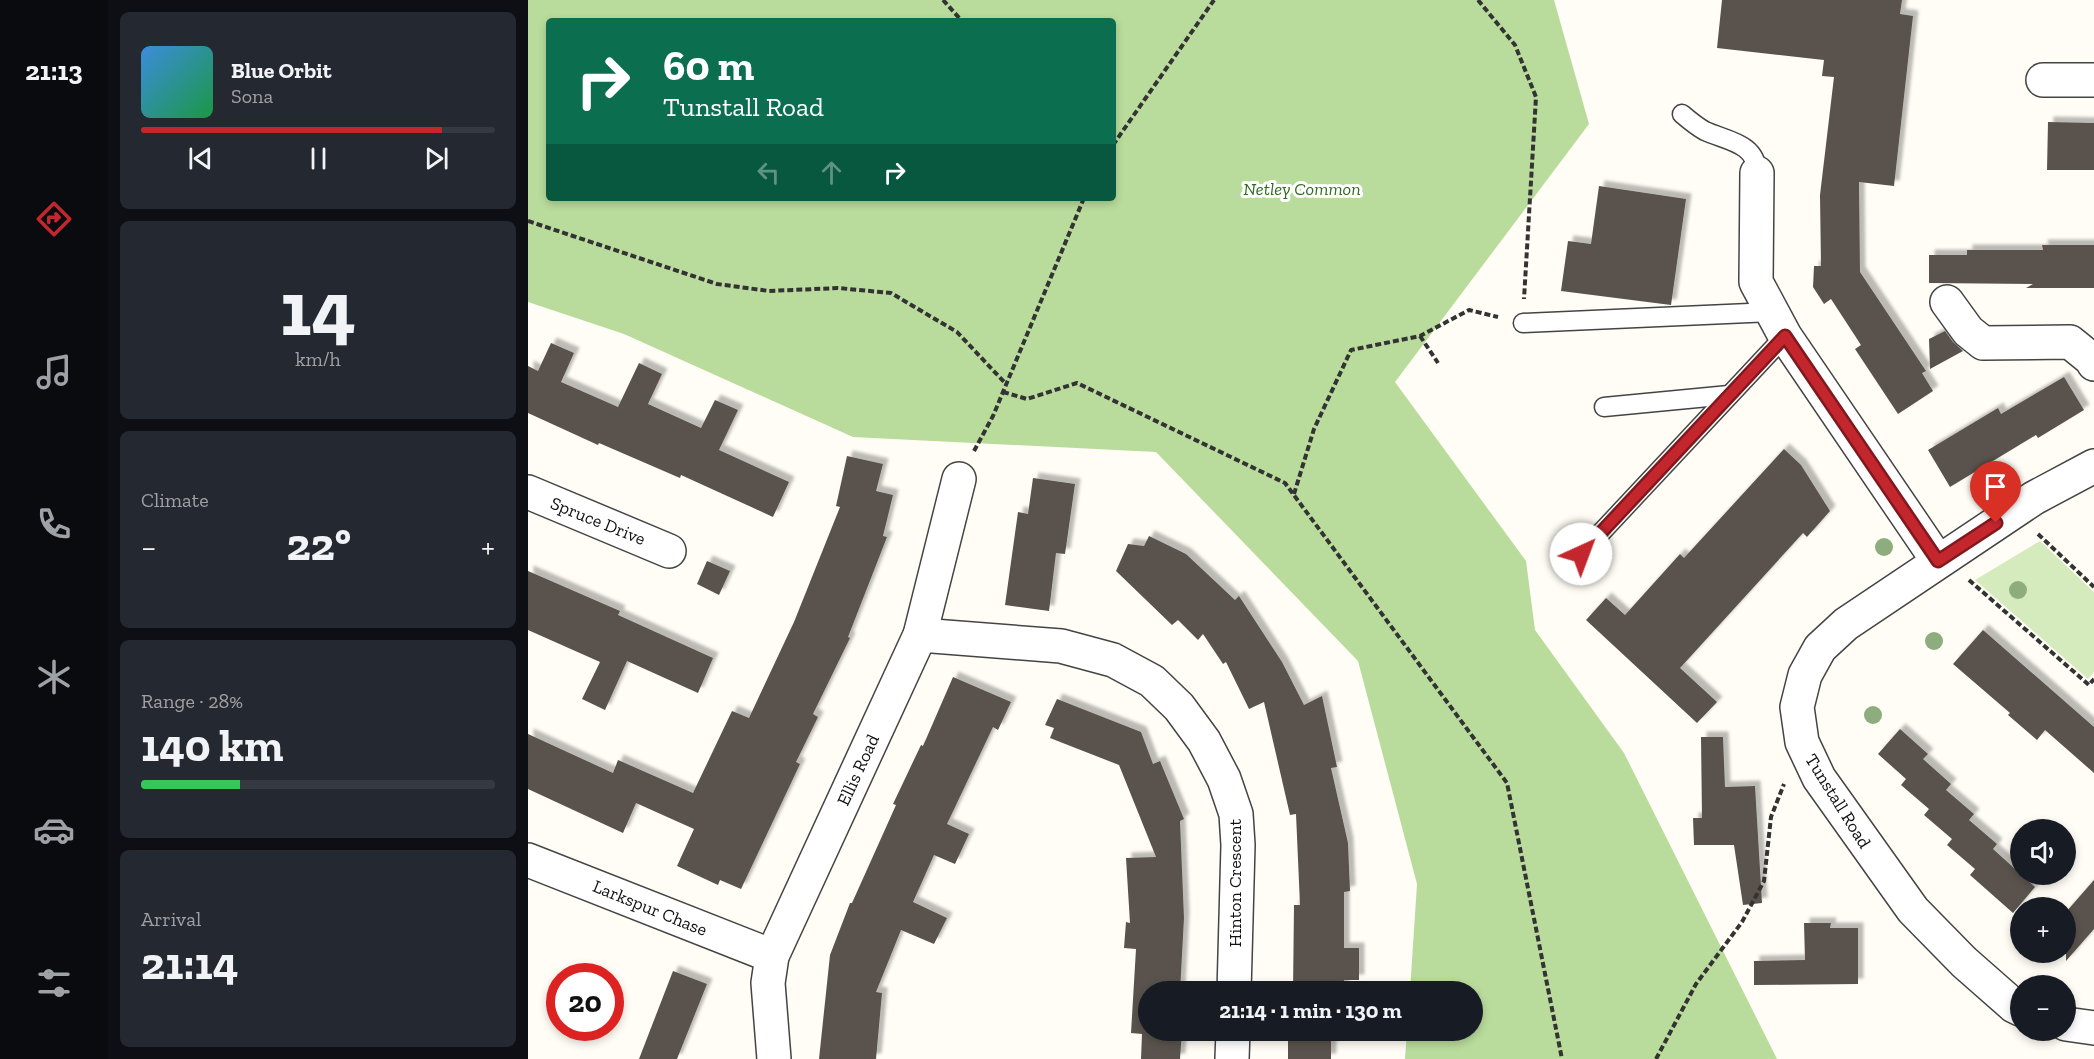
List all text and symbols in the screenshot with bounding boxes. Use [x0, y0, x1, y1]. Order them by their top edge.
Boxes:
text: 60 m [663, 40, 754, 91]
icon: right [564, 42, 642, 120]
text: 21:13 [25, 55, 83, 87]
text: Blue Orbit [231, 57, 331, 84]
text: Sona [231, 84, 273, 108]
text: Tunstall Road [663, 91, 824, 123]
icon: previous [184, 142, 217, 175]
icon: pause [302, 142, 335, 175]
icon: next [420, 142, 453, 175]
icon: left [752, 156, 785, 189]
icon: ahead [815, 156, 848, 189]
icon: right [878, 156, 911, 189]
park label: Netley Common [1243, 178, 1361, 200]
icon: directions [33, 198, 75, 240]
text: 14 [280, 261, 356, 355]
text: km/h [295, 347, 341, 371]
icon: music [33, 351, 75, 393]
pin [1970, 461, 2021, 523]
icon: arrive [1979, 470, 2012, 503]
text: Climate [141, 488, 209, 512]
street label: Spruce Drive [547, 492, 649, 550]
icon: phone [33, 503, 75, 545]
text: 22° [286, 518, 351, 572]
position arrow [1549, 522, 1613, 586]
text: − [141, 527, 156, 566]
text: + [481, 527, 495, 566]
icon: climate [33, 656, 75, 698]
text: Range · 28% [141, 689, 243, 713]
text: 140 km [141, 719, 283, 773]
street label: Ellis Road [832, 731, 884, 809]
street label: Tunstall Road [1800, 750, 1876, 852]
icon: car [33, 809, 75, 851]
street label: Hinton Crescent [1224, 818, 1246, 947]
map controls [2010, 819, 2076, 1041]
button: sound [2010, 819, 2076, 885]
street label: Larkspur Chase [590, 875, 710, 941]
button: + [2010, 897, 2076, 963]
text: Arrival [141, 907, 201, 931]
text: 21:14 [141, 937, 238, 991]
icon: filters [33, 962, 75, 1004]
speed limit sign: 20 [546, 963, 624, 1041]
button: − [2010, 975, 2076, 1041]
text: 21:14 · 1 min · 130 m [1219, 997, 1402, 1024]

